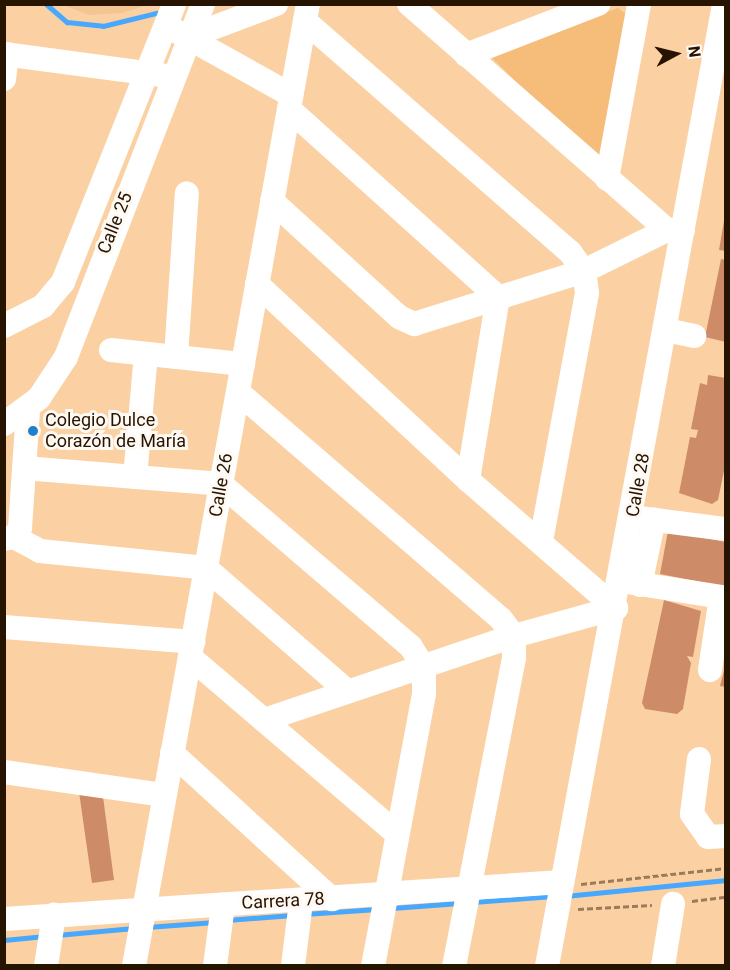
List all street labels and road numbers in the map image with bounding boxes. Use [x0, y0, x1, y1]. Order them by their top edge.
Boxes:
street label: Calle 25 [93, 189, 137, 257]
street label: Calle 26 [205, 451, 237, 519]
street label: Calle 28 [622, 451, 654, 519]
street label: Carrera 78 [241, 888, 325, 914]

